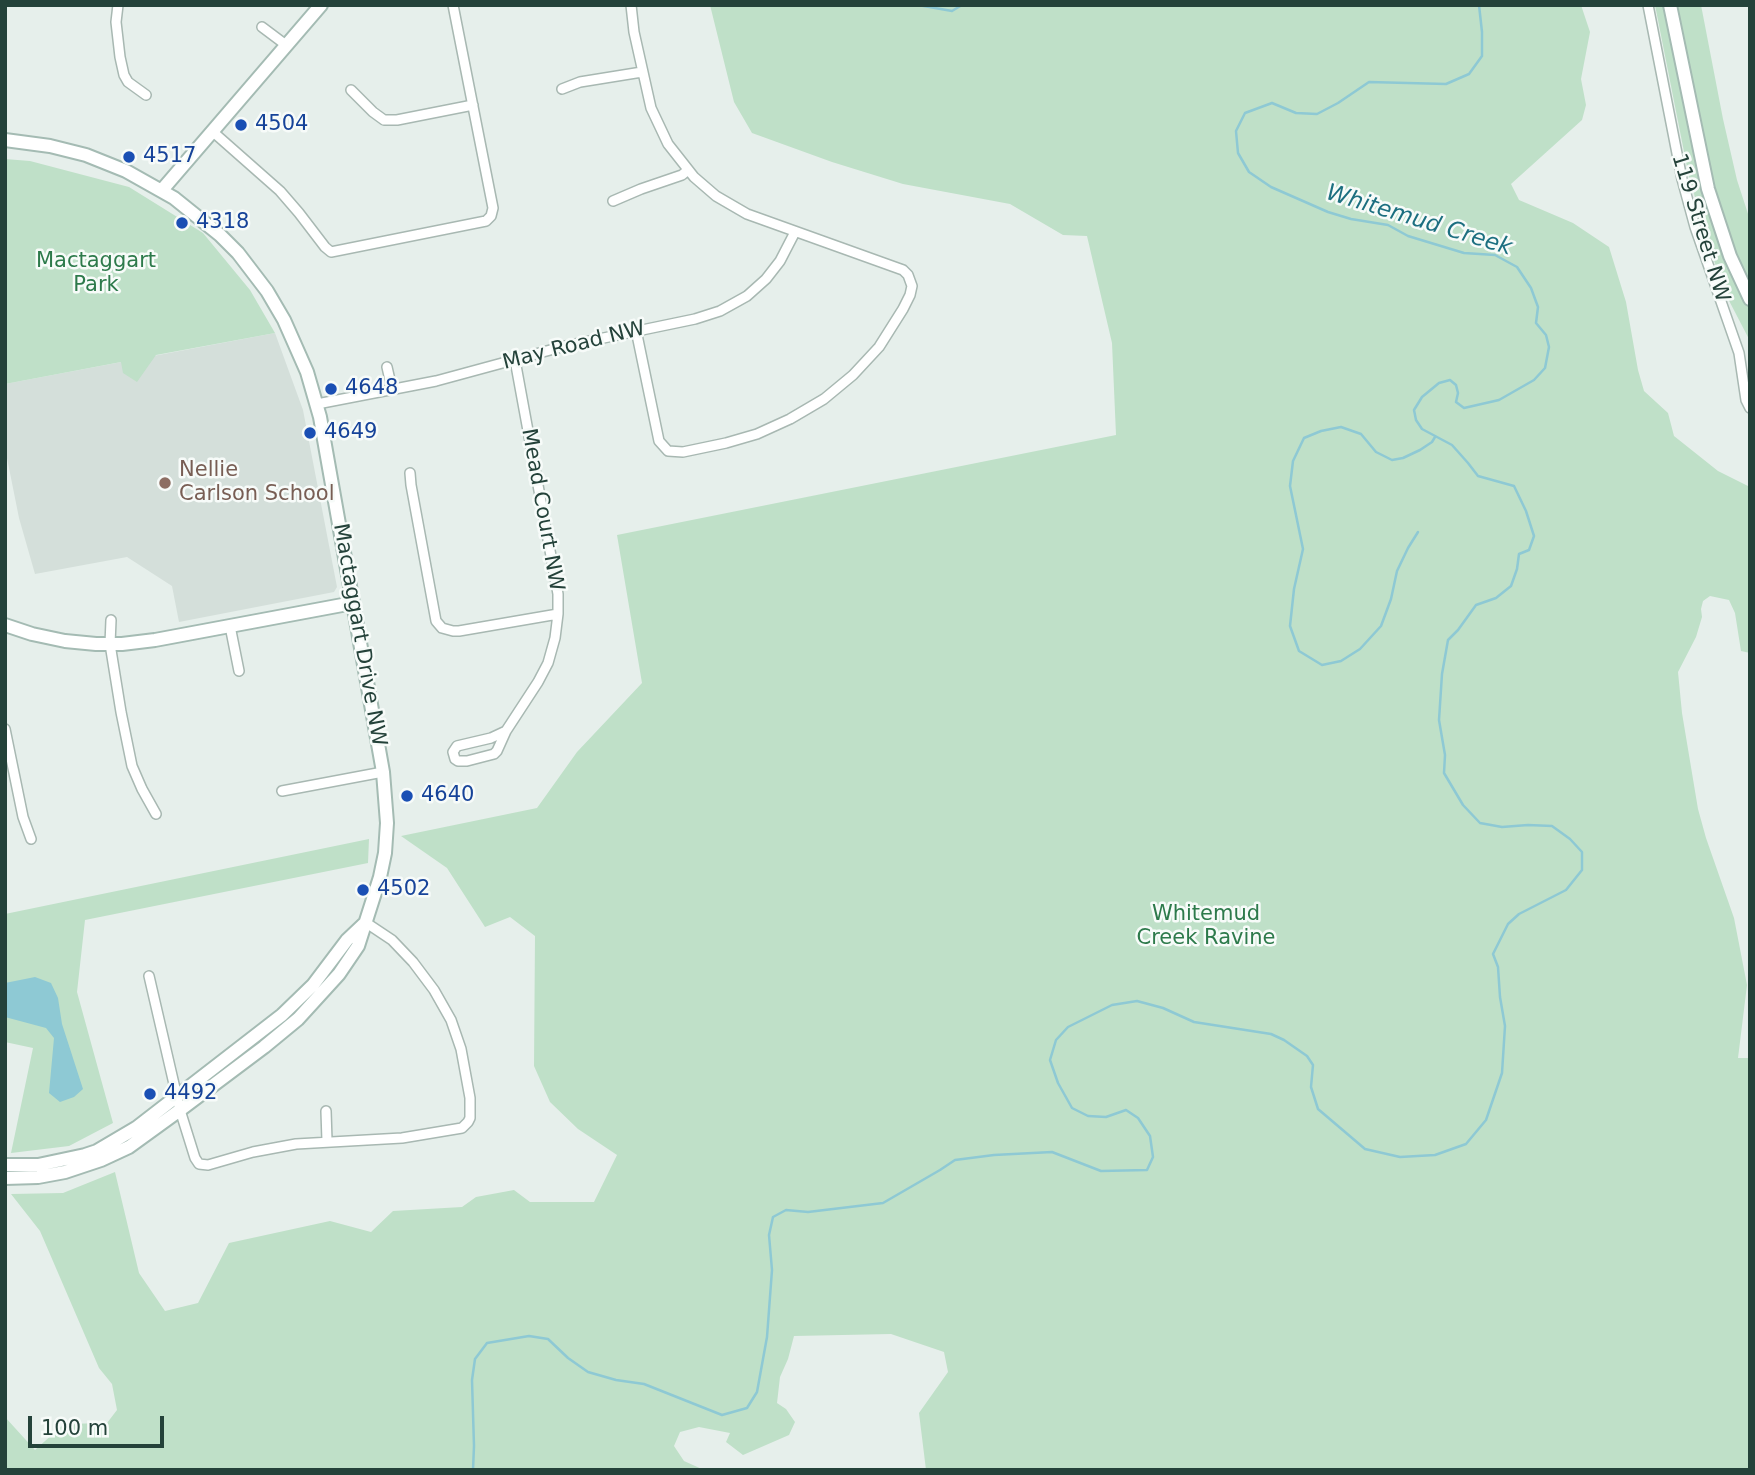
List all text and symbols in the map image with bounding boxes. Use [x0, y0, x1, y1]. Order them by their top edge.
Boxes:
place label: 4504 [255, 112, 308, 138]
marker: 4504 [233, 117, 249, 133]
place label: 4517 [143, 144, 196, 170]
marker: 4517 [121, 149, 137, 165]
street label: 119 Street NW [1665, 151, 1735, 305]
water label: Whitemud Creek [1323, 180, 1515, 262]
place label: 4318 [196, 210, 249, 236]
marker: 4318 [174, 215, 190, 231]
park label: Mactaggart Park [36, 249, 156, 299]
street label: May Road NW [500, 316, 648, 376]
place label: 4648 [345, 376, 398, 402]
marker: 4648 [323, 381, 339, 397]
place label: 4649 [324, 420, 377, 446]
marker: 4649 [302, 425, 318, 441]
street label: Mead Court NW [515, 427, 569, 593]
place label: Nellie Carlson School [179, 458, 334, 508]
marker: Nellie Carlson School [157, 475, 173, 491]
street label: Mactaggart Drive NW [327, 522, 391, 748]
place label: 4640 [421, 783, 474, 809]
marker: 4640 [399, 788, 415, 804]
place label: 4502 [377, 877, 430, 903]
marker: 4502 [355, 882, 371, 898]
park label: Whitemud Creek Ravine [1136, 902, 1276, 952]
place label: 4492 [164, 1081, 217, 1107]
marker: 4492 [142, 1086, 158, 1102]
scale bar [32, 1402, 168, 1446]
text: 100 m [41, 1416, 108, 1440]

